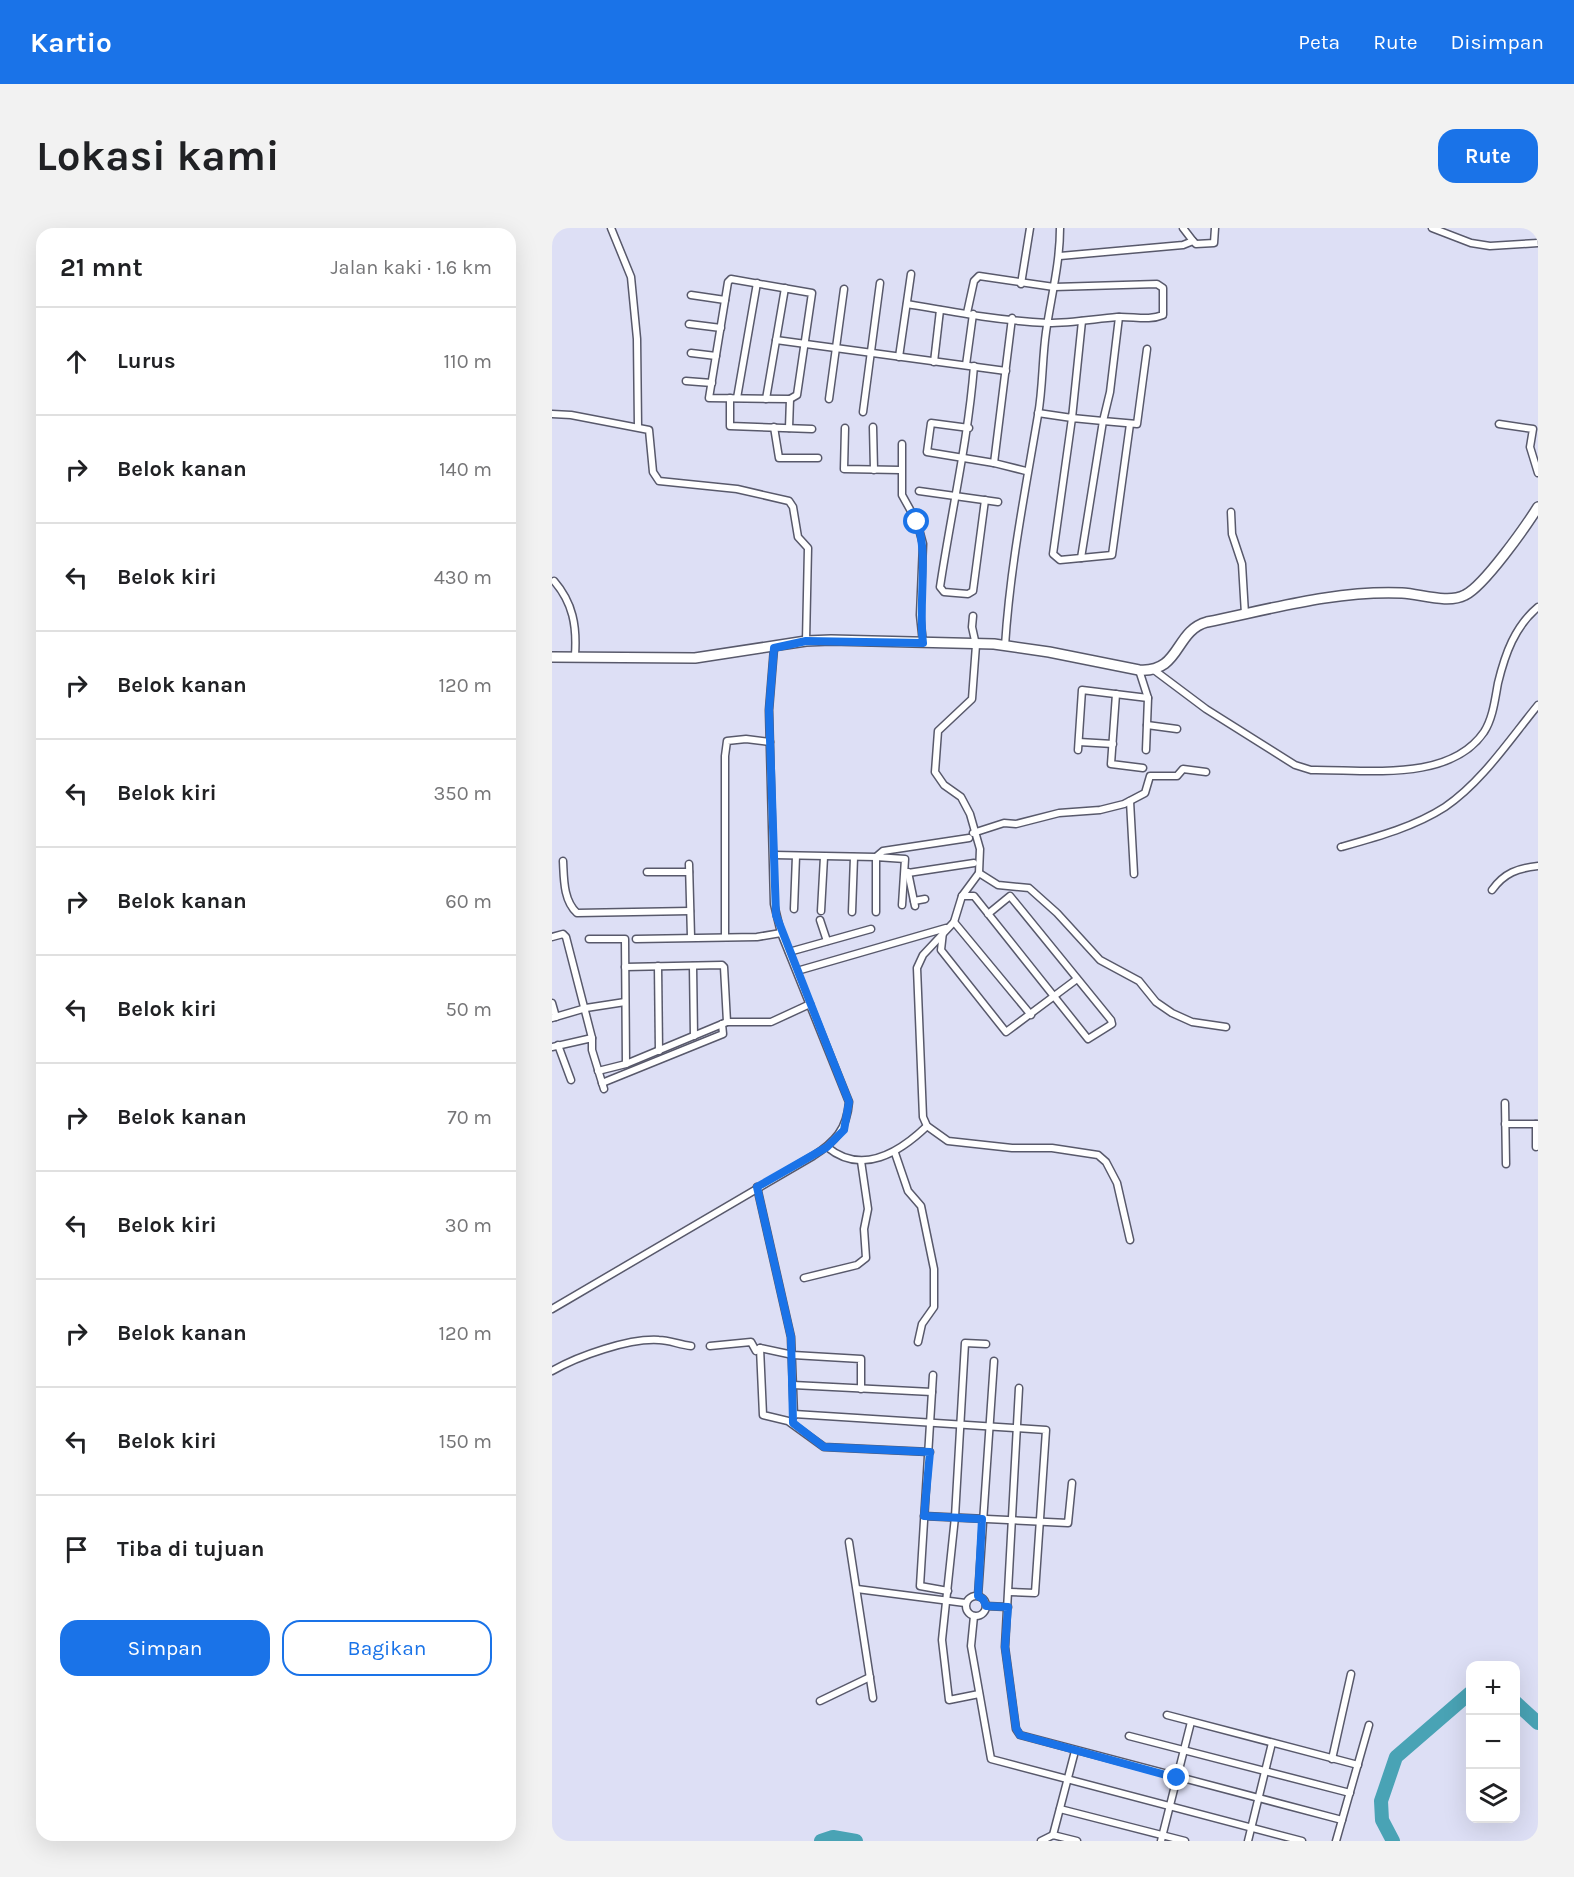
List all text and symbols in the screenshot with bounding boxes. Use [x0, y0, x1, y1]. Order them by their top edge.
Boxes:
text: Kartio [30, 26, 112, 59]
text: Peta [1298, 30, 1340, 54]
text: Rute [1373, 30, 1417, 54]
text: Disimpan [1450, 30, 1544, 54]
button: Rute [1438, 129, 1538, 183]
text: Lokasi kami [36, 131, 280, 181]
text: 21 mnt [60, 252, 143, 283]
text: Jalan kaki · 1.6 km [331, 256, 492, 279]
icon: ahead [60, 345, 93, 378]
text: Lurus [117, 348, 176, 374]
text: 110 m [443, 350, 492, 373]
icon: right [60, 453, 93, 486]
text: Belok kanan [117, 456, 247, 482]
text: 140 m [439, 458, 492, 481]
route start [903, 508, 929, 534]
icon: left [60, 561, 93, 594]
text: Belok kiri [117, 564, 217, 590]
text: 430 m [434, 566, 492, 589]
icon: right [60, 669, 93, 702]
text: Belok kanan [117, 672, 247, 698]
text: 120 m [438, 674, 492, 697]
icon: left [60, 777, 93, 810]
text: Belok kiri [117, 780, 217, 806]
text: 350 m [434, 782, 492, 805]
icon: right [60, 885, 93, 918]
text: Belok kanan [117, 888, 247, 914]
text: 60 m [445, 890, 492, 913]
icon: left [60, 993, 93, 1026]
text: Belok kiri [117, 996, 217, 1022]
text: 50 m [445, 998, 492, 1021]
icon: right [60, 1101, 93, 1134]
text: Belok kanan [117, 1104, 247, 1130]
text: 70 m [447, 1106, 492, 1129]
icon: left [60, 1209, 93, 1242]
text: Belok kiri [117, 1212, 217, 1238]
text: 30 m [445, 1214, 492, 1237]
icon: right [60, 1317, 93, 1350]
text: Belok kanan [117, 1320, 247, 1346]
text: 120 m [438, 1322, 492, 1345]
icon: left [60, 1425, 93, 1458]
text: Belok kiri [117, 1428, 217, 1454]
text: 150 m [439, 1430, 492, 1453]
icon: arrive [60, 1533, 93, 1566]
text: Tiba di tujuan [117, 1536, 264, 1562]
button: Simpan [60, 1620, 270, 1676]
button: Bagikan [282, 1620, 492, 1676]
map controls [1466, 1661, 1520, 1823]
button: + [1466, 1661, 1520, 1715]
button: − [1466, 1715, 1520, 1769]
route end [1163, 1764, 1189, 1790]
button: layers [1466, 1769, 1520, 1823]

